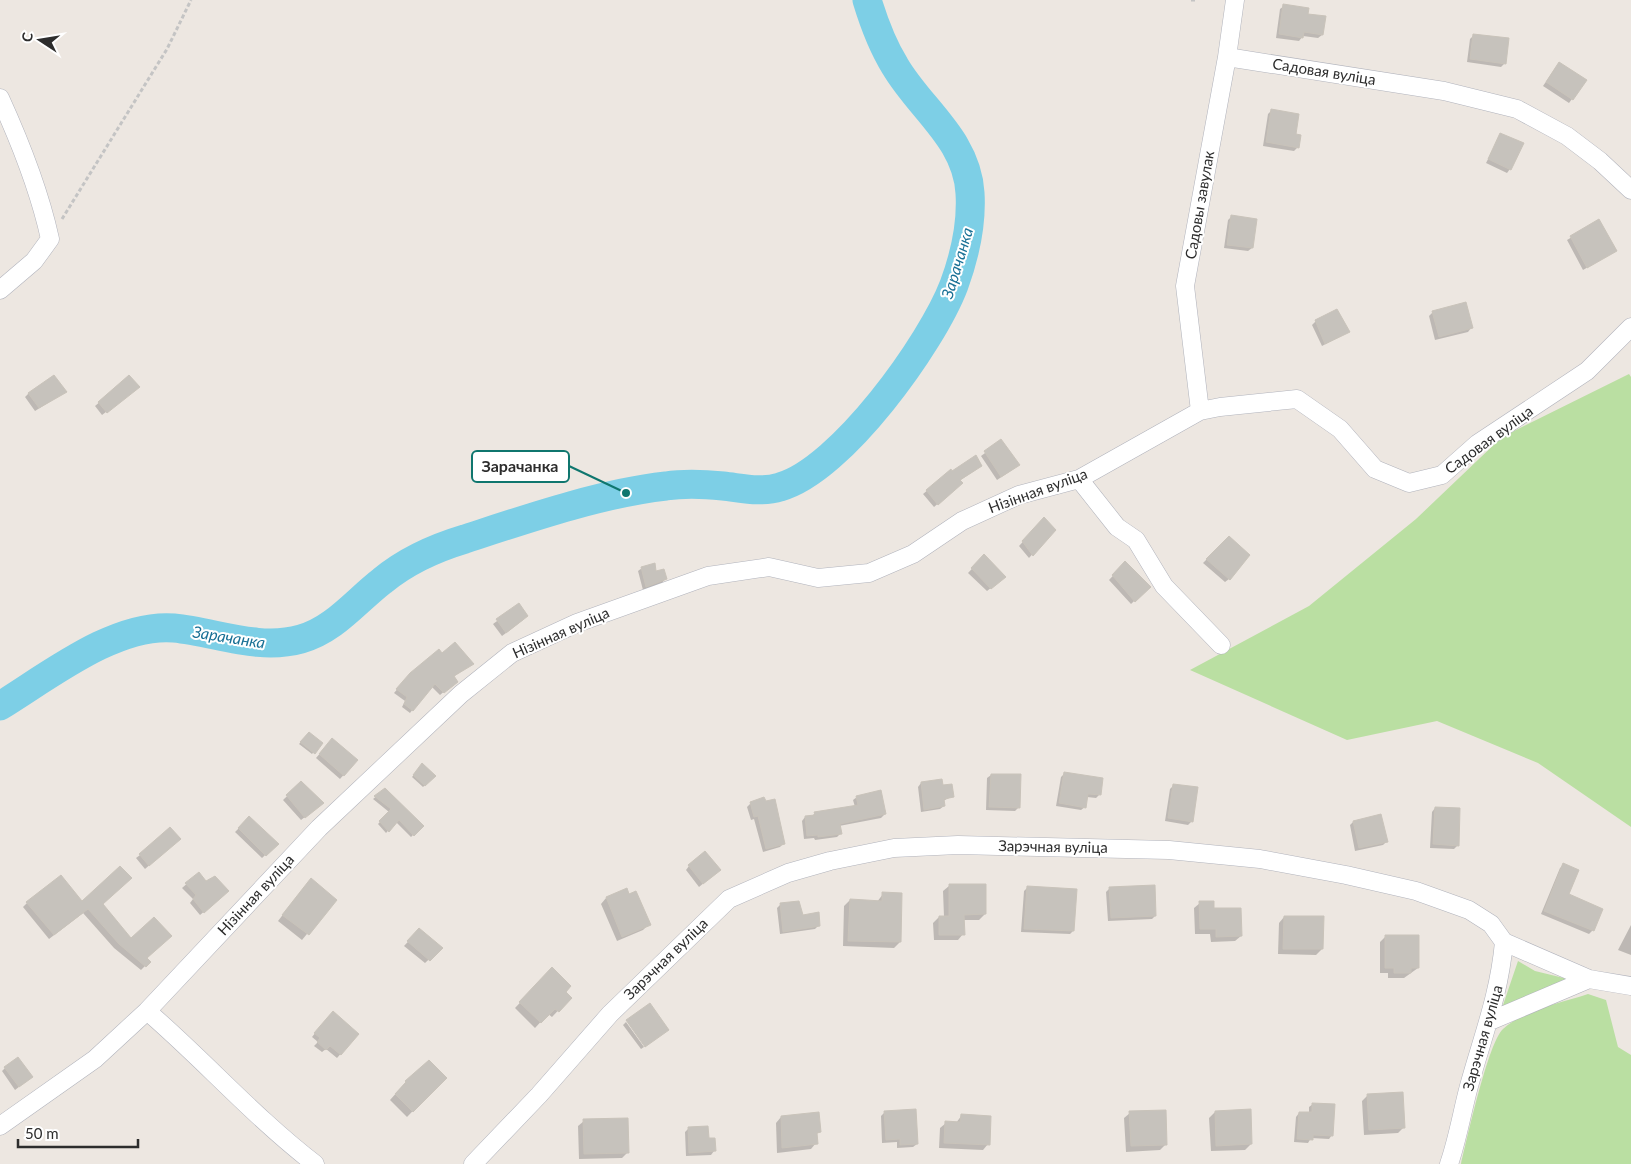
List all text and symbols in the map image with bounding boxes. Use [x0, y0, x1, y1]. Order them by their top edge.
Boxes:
north arrow [15, 15, 65, 65]
text: С [18, 30, 36, 43]
street label: Садовая вуліца [1271, 54, 1377, 88]
street label: Садовы завулак [1181, 149, 1217, 260]
water label: Зарачанка [936, 225, 976, 302]
street label: Садовая вуліца [1441, 401, 1536, 477]
callout: Зарачанка [472, 451, 569, 482]
text: Зарачанка [482, 456, 558, 475]
street label: Нізінная вуліца [986, 464, 1090, 516]
street label: Нізінная вуліца [509, 603, 612, 661]
water label: Зарачанка [190, 621, 267, 652]
street label: Зарэчная вуліца [998, 836, 1108, 856]
street label: Нізінная вуліца [213, 850, 297, 939]
street label: Зарэчная вуліца [620, 914, 711, 1003]
street label: Зарэчная вуліца [1458, 983, 1506, 1093]
scale bar [18, 1116, 138, 1148]
text: 50 m [25, 1124, 59, 1142]

